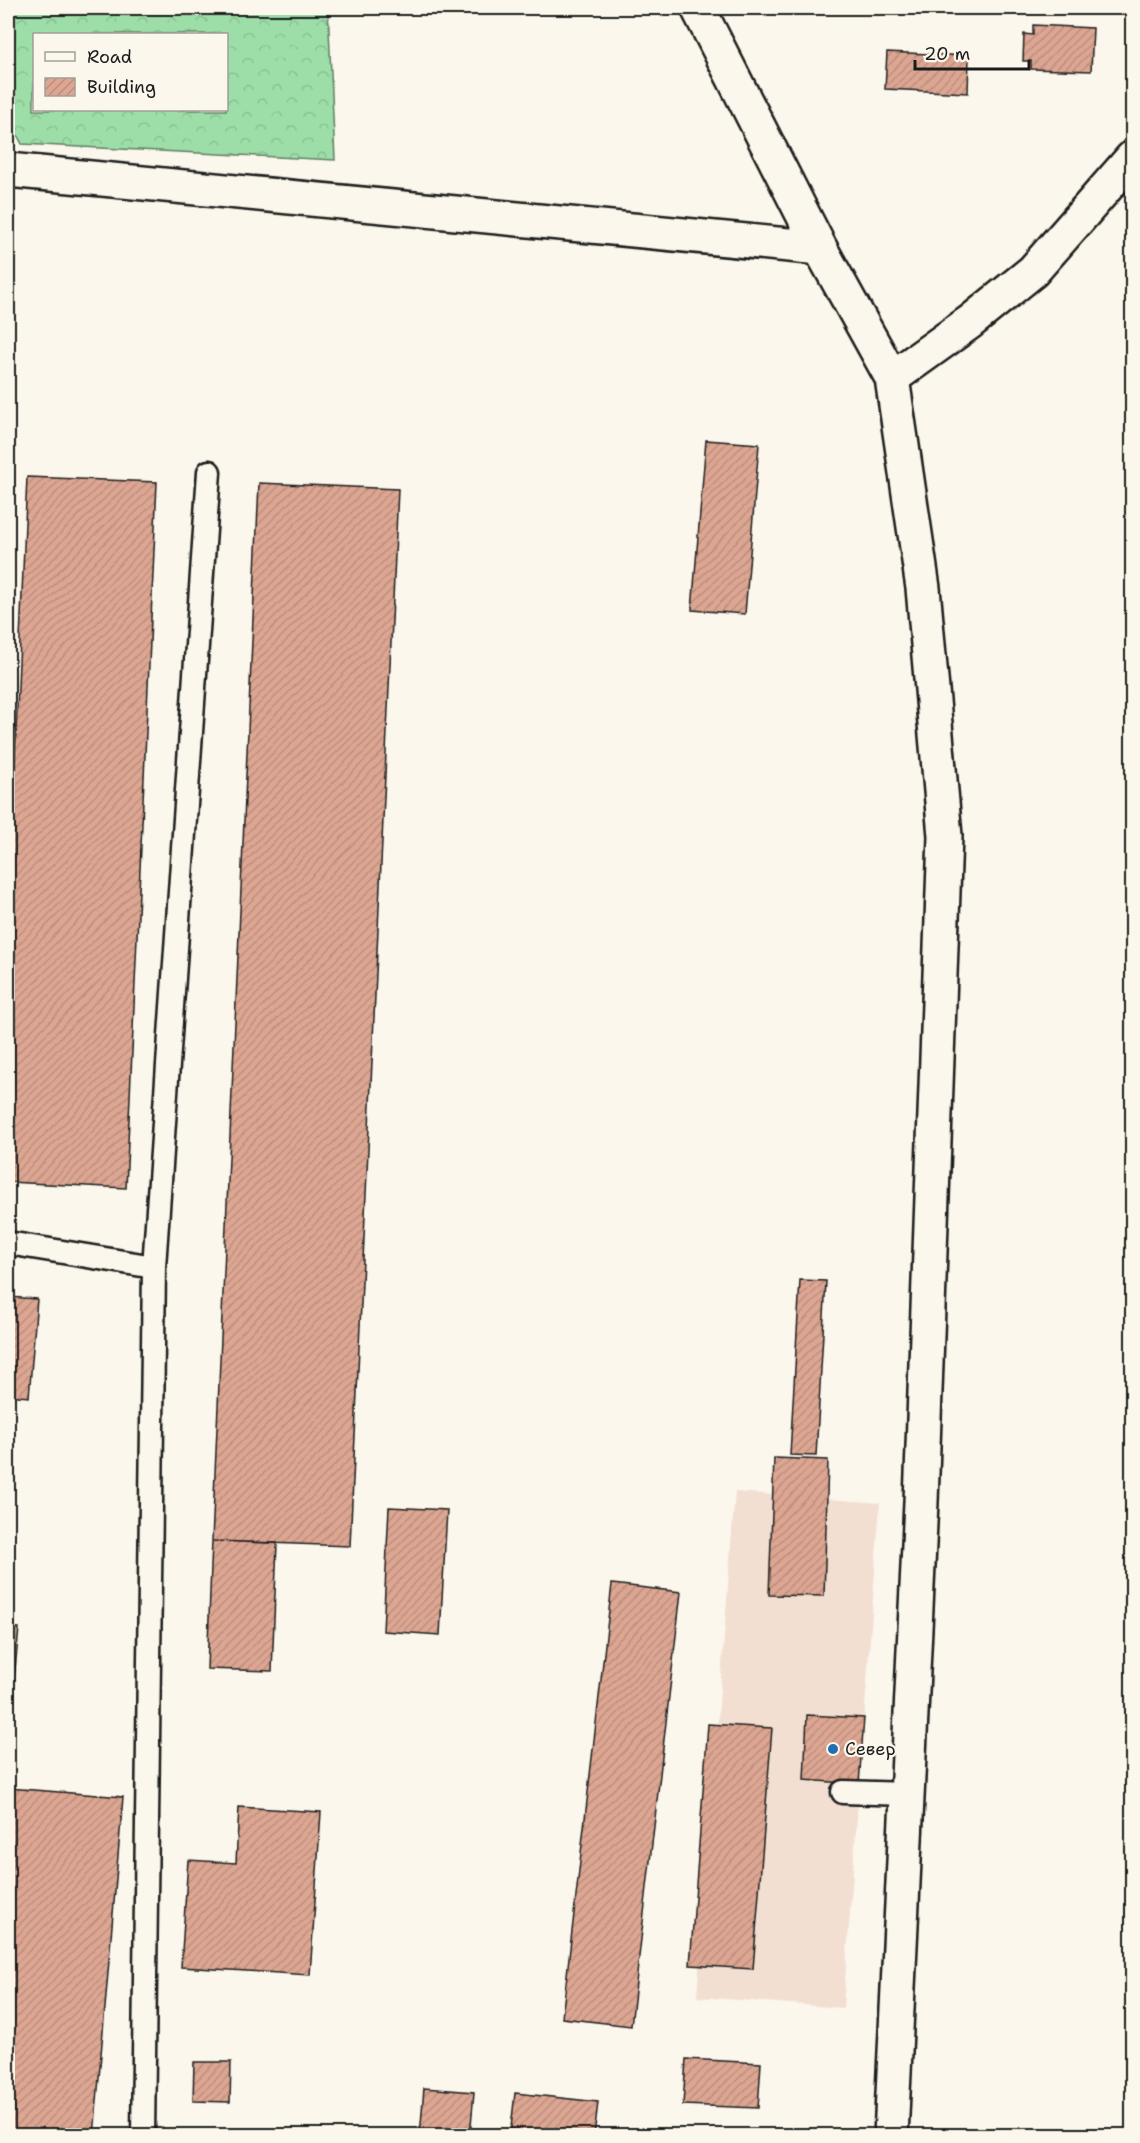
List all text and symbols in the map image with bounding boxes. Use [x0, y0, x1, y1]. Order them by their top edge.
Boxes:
legend [33, 33, 228, 111]
scale bar [915, 33, 1029, 71]
text: 20 m [924, 42, 970, 66]
text: Road [87, 45, 132, 69]
text: Building [87, 75, 156, 99]
place label: Север [845, 1737, 896, 1761]
marker: Север [826, 1742, 840, 1756]

